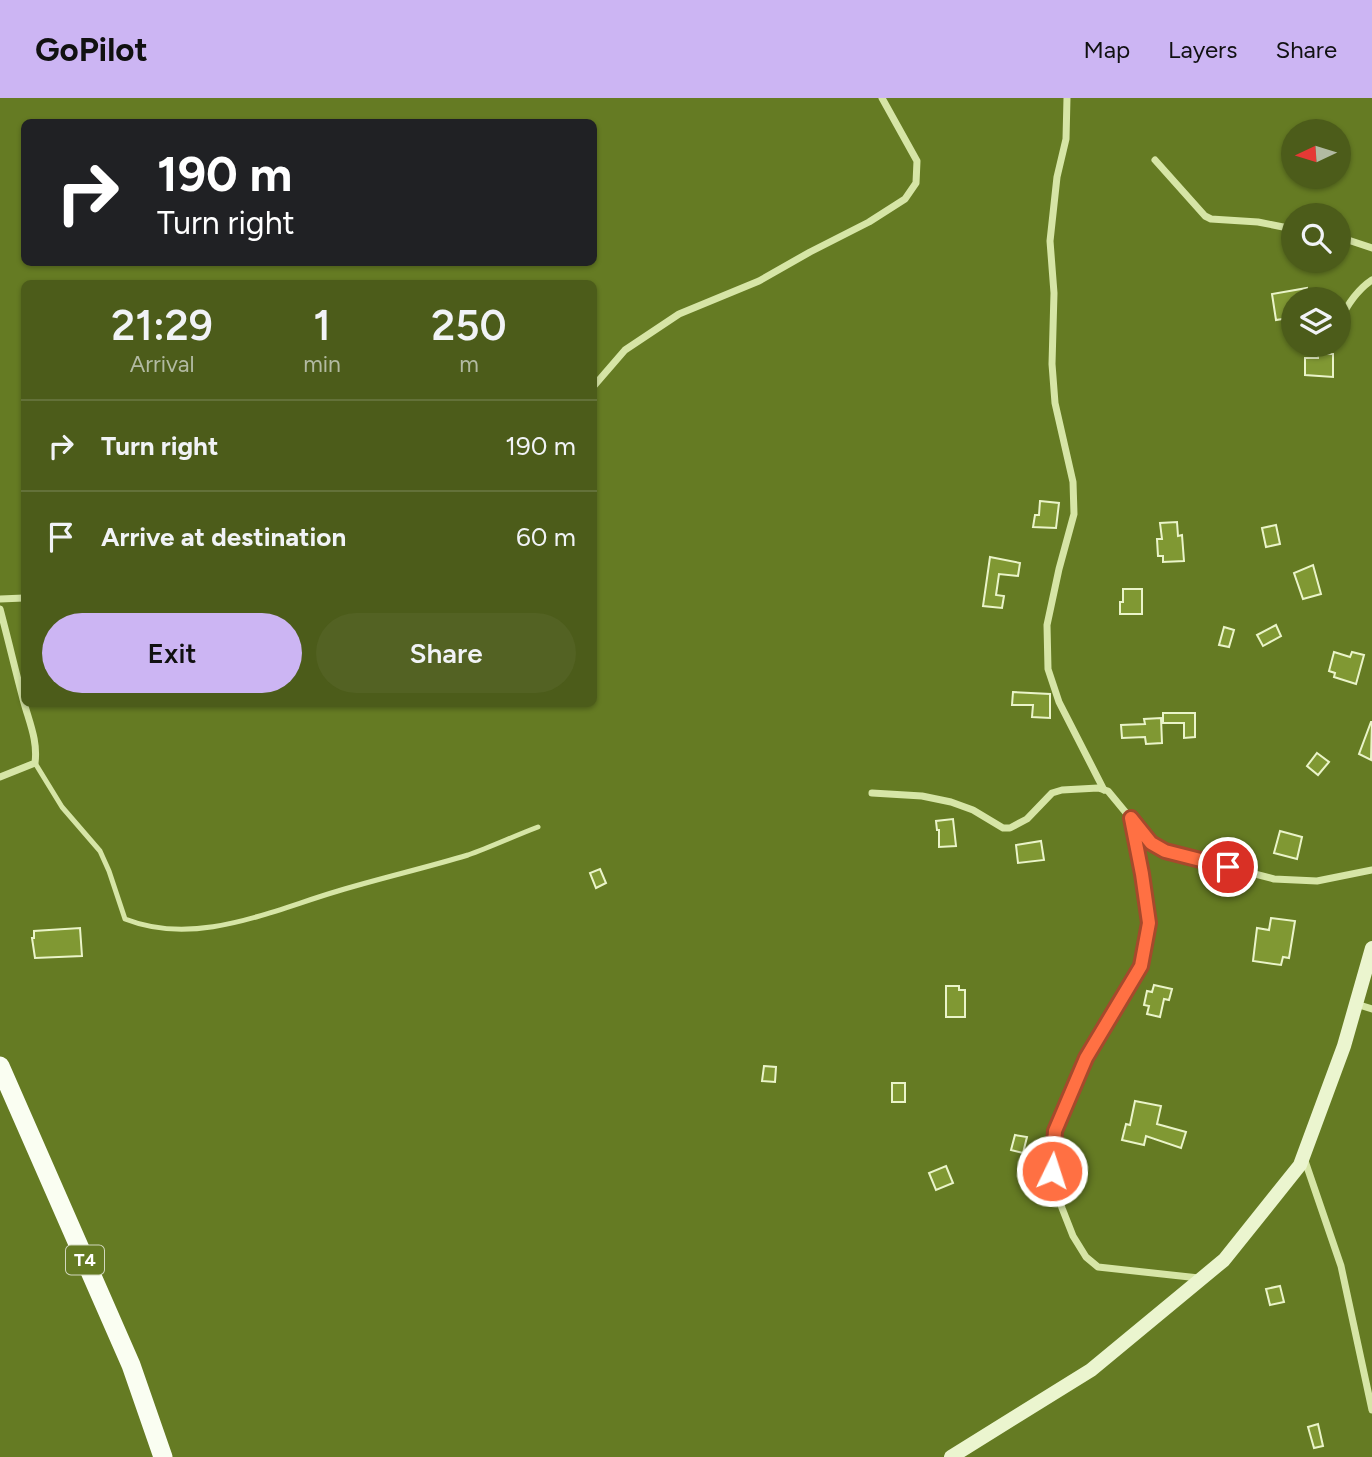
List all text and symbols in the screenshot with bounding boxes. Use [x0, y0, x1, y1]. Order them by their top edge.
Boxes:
text: GoPilot [35, 30, 148, 69]
text: Map [1083, 35, 1130, 64]
text: Layers [1168, 35, 1237, 64]
text: Share [1275, 35, 1337, 64]
north arrow [1281, 119, 1351, 189]
map controls [1281, 119, 1351, 357]
text: 190 m [157, 144, 292, 203]
icon: right [42, 147, 133, 238]
button: search [1281, 203, 1351, 273]
text: Turn right [157, 204, 295, 242]
button: layers [1281, 287, 1351, 357]
text: 21:29 [111, 300, 213, 351]
text: 1 [313, 300, 331, 351]
text: 250 [431, 300, 507, 351]
text: Arrival [130, 350, 195, 378]
text: min [303, 350, 341, 378]
text: m [459, 350, 479, 378]
icon: right [42, 427, 80, 465]
text: Turn right [101, 430, 218, 462]
text: 190 m [505, 430, 576, 462]
icon: arrive [42, 518, 80, 556]
text: Arrive at destination [101, 521, 346, 553]
text: 60 m [516, 521, 576, 553]
button: Exit [42, 613, 302, 693]
button: Share [316, 613, 576, 693]
pin [1198, 837, 1258, 897]
icon: arrive [1209, 848, 1247, 886]
position arrow [1015, 1134, 1089, 1208]
road number: T4 [66, 1246, 104, 1274]

